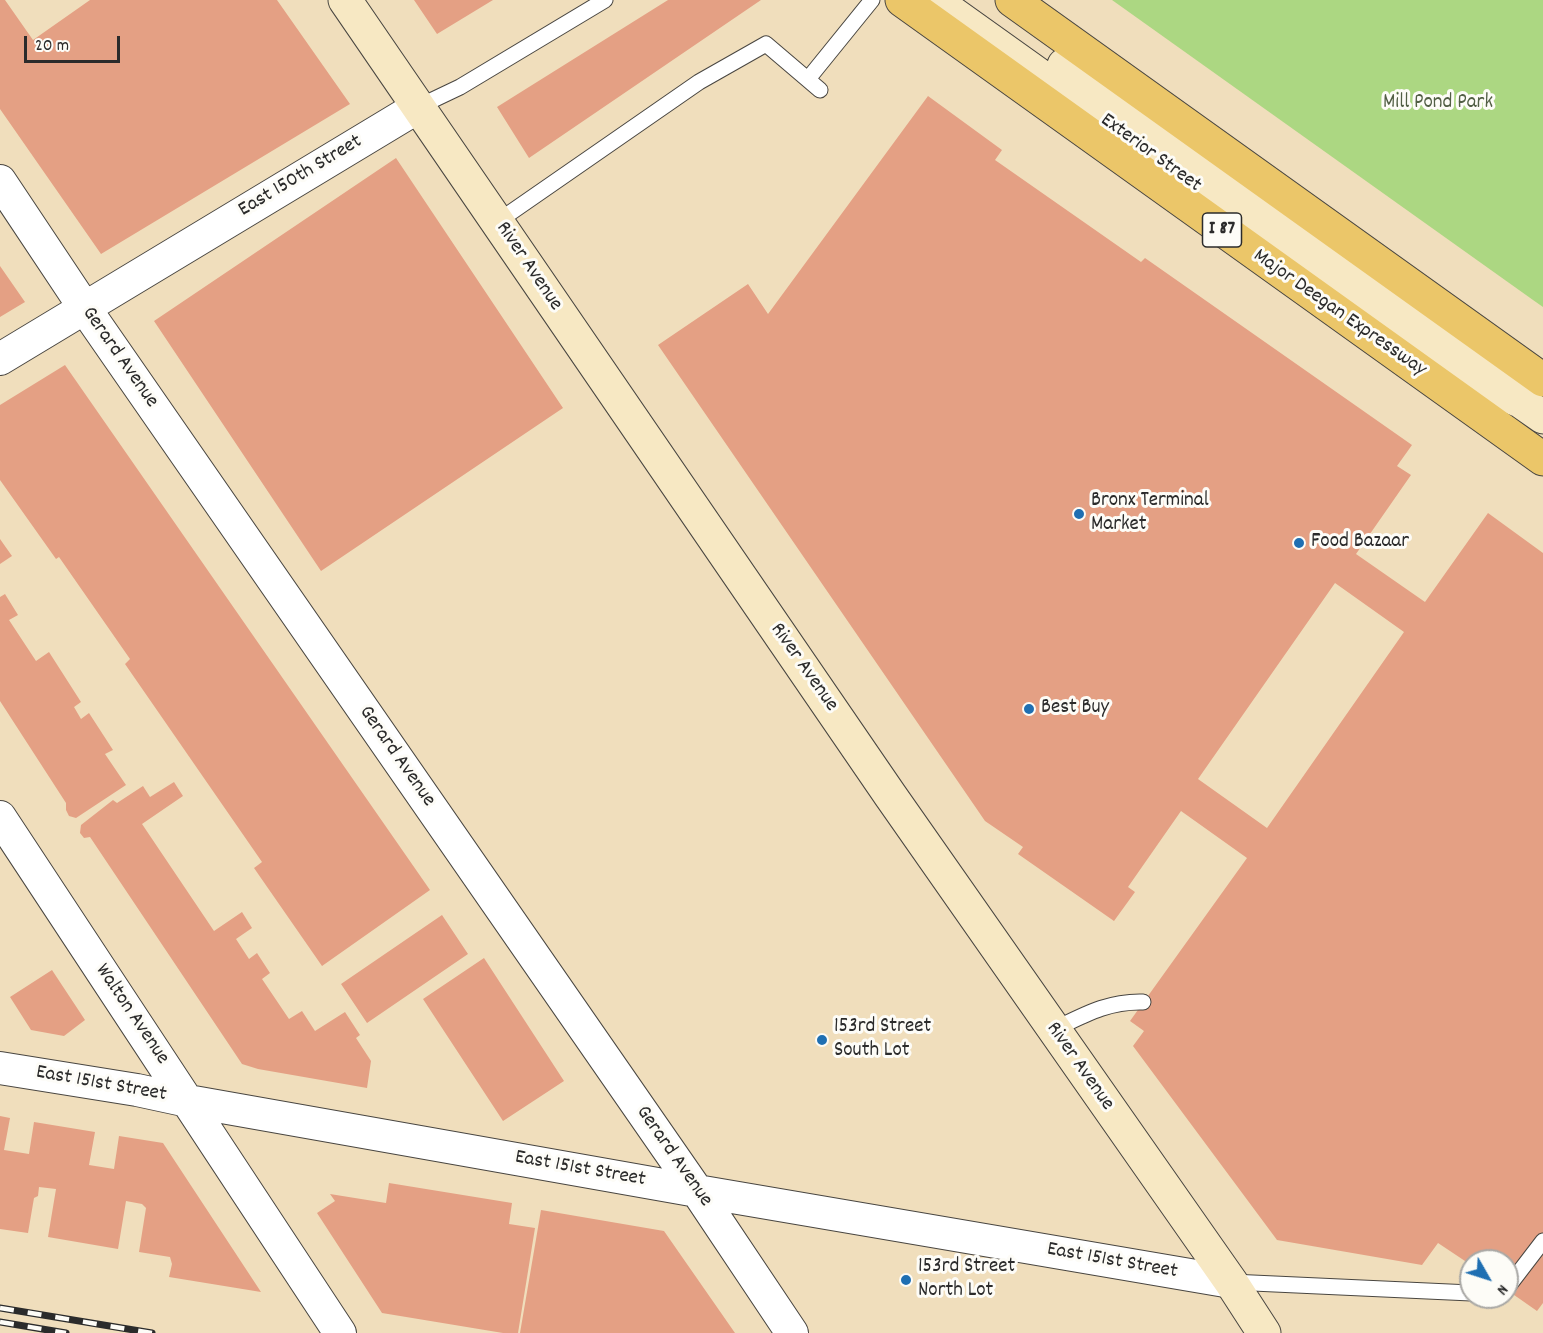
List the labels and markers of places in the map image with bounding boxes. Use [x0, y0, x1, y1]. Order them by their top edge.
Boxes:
place label: Bronx Terminal Market [1091, 489, 1209, 539]
marker: Bronx Terminal Market [1072, 507, 1086, 521]
place label: Food Bazaar [1311, 530, 1409, 556]
marker: Food Bazaar [1292, 536, 1306, 550]
place label: Best Buy [1041, 696, 1109, 722]
marker: Best Buy [1022, 702, 1036, 716]
place label: 153rd Street South Lot [834, 1015, 931, 1065]
marker: 153rd Street South Lot [815, 1033, 829, 1047]
place label: 153rd Street North Lot [918, 1255, 1015, 1305]
marker: 153rd Street North Lot [899, 1273, 913, 1287]

